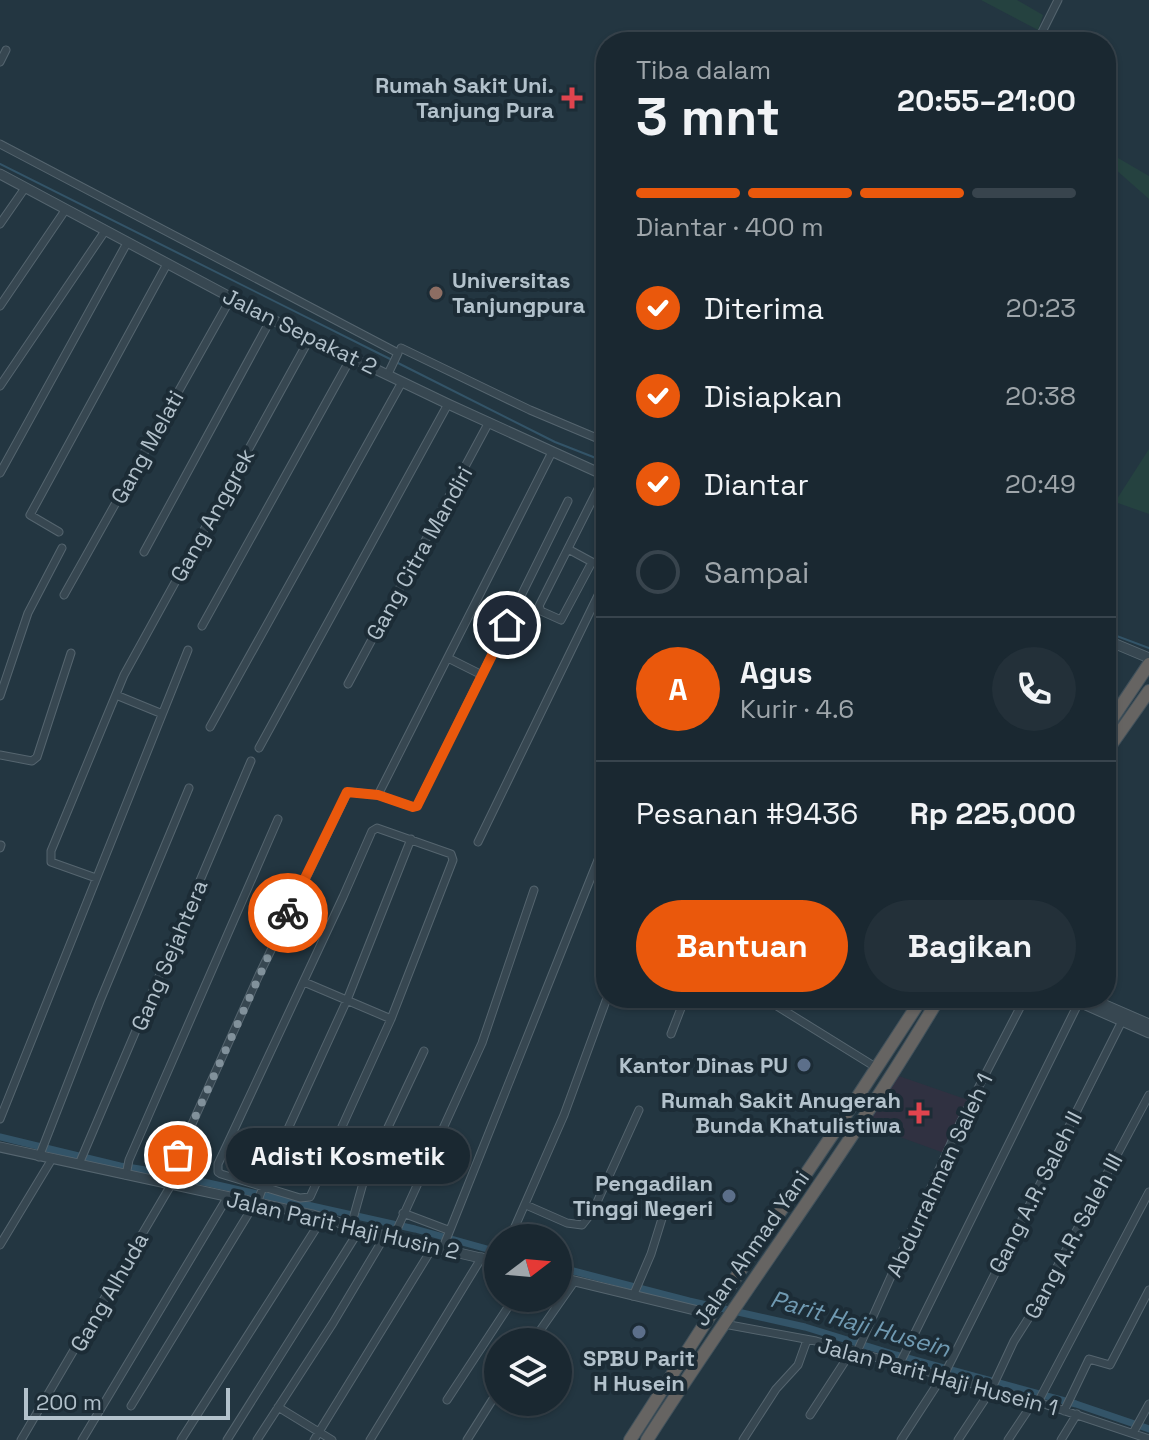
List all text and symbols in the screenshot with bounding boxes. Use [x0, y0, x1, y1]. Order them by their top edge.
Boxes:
text: Tiba dalam [636, 53, 771, 87]
place label: Rumah Sakit Uni. Tanjung Pura [375, 71, 554, 124]
text: 20:55–21:00 [897, 81, 1076, 120]
text: 3 mnt [636, 84, 780, 150]
marker: Rumah Sakit Uni. Tanjung Pura [561, 87, 583, 109]
text: Diantar · 400 m [636, 210, 824, 244]
place label: Universitas Tanjungpura [452, 266, 585, 319]
street label: Jalan Sepakat 2 [218, 282, 382, 380]
marker: Universitas Tanjungpura [427, 284, 445, 302]
icon: check [636, 286, 680, 330]
text: Diterima [704, 289, 824, 328]
text: 20:23 [1006, 291, 1076, 325]
icon: check [636, 374, 680, 418]
text: Disiapkan [704, 377, 842, 416]
text: 20:38 [1005, 379, 1076, 413]
street label: Gang Melati [104, 385, 190, 509]
street label: Gang Anggrek [164, 443, 260, 587]
street label: Gang Citra Mandiri [360, 461, 478, 645]
icon: check [636, 462, 680, 506]
text: Diantar [704, 465, 809, 504]
text: 20:49 [1005, 467, 1076, 501]
text: Sampai [704, 553, 809, 592]
pin [473, 591, 541, 659]
icon: home [485, 603, 529, 647]
button: phone [992, 647, 1076, 731]
text: Agus [740, 653, 812, 692]
text: A [668, 670, 688, 709]
text: Kurir · 4.6 [740, 692, 854, 726]
text: Pesanan #9436 [636, 794, 858, 833]
text: Rp 225,000 [910, 794, 1076, 833]
courier [248, 873, 328, 953]
street label: Gang Sejahtera [125, 875, 214, 1035]
icon: bike [266, 891, 310, 935]
button: Bantuan [636, 900, 848, 992]
button: Bagikan [864, 900, 1076, 992]
place label: Kantor Dinas PU [619, 1051, 788, 1079]
marker: Kantor Dinas PU [795, 1056, 813, 1074]
street label: Abdurrahman Saleh 1 [879, 1069, 999, 1281]
place label: Rumah Sakit Anugerah Bunda Khatulistiwa [661, 1086, 901, 1139]
marker: Rumah Sakit Anugerah Bunda Khatulistiwa [908, 1102, 930, 1124]
street label: Gang A.R. Saleh II [982, 1106, 1088, 1278]
pin [144, 1121, 212, 1189]
callout: Adisti Kosmetik [226, 1127, 470, 1183]
icon: bag [156, 1133, 200, 1177]
text: Adisti Kosmetik [251, 1139, 445, 1173]
street label: Gang A.R. Saleh III [1018, 1148, 1128, 1324]
street label: Jalan Ahmad Yani [687, 1165, 815, 1331]
place label: Pengadilan Tinggi Negeri [573, 1169, 713, 1222]
street label: Jalan Parit Haji Husin 2 [224, 1185, 462, 1265]
marker: Pengadilan Tinggi Negeri [720, 1187, 738, 1205]
north arrow [484, 1224, 572, 1312]
map controls [484, 1224, 572, 1416]
street label: Gang Alhuda [64, 1227, 155, 1357]
water label: Parit Haji Husein [767, 1283, 955, 1364]
marker: SPBU Parit H Husein [630, 1323, 648, 1341]
button: layers [484, 1328, 572, 1416]
street label: Jalan Parit Haji Husein 1 [815, 1330, 1061, 1422]
place label: SPBU Parit H Husein [583, 1344, 695, 1397]
scale bar [24, 1384, 230, 1420]
text: 200 m [36, 1388, 102, 1416]

